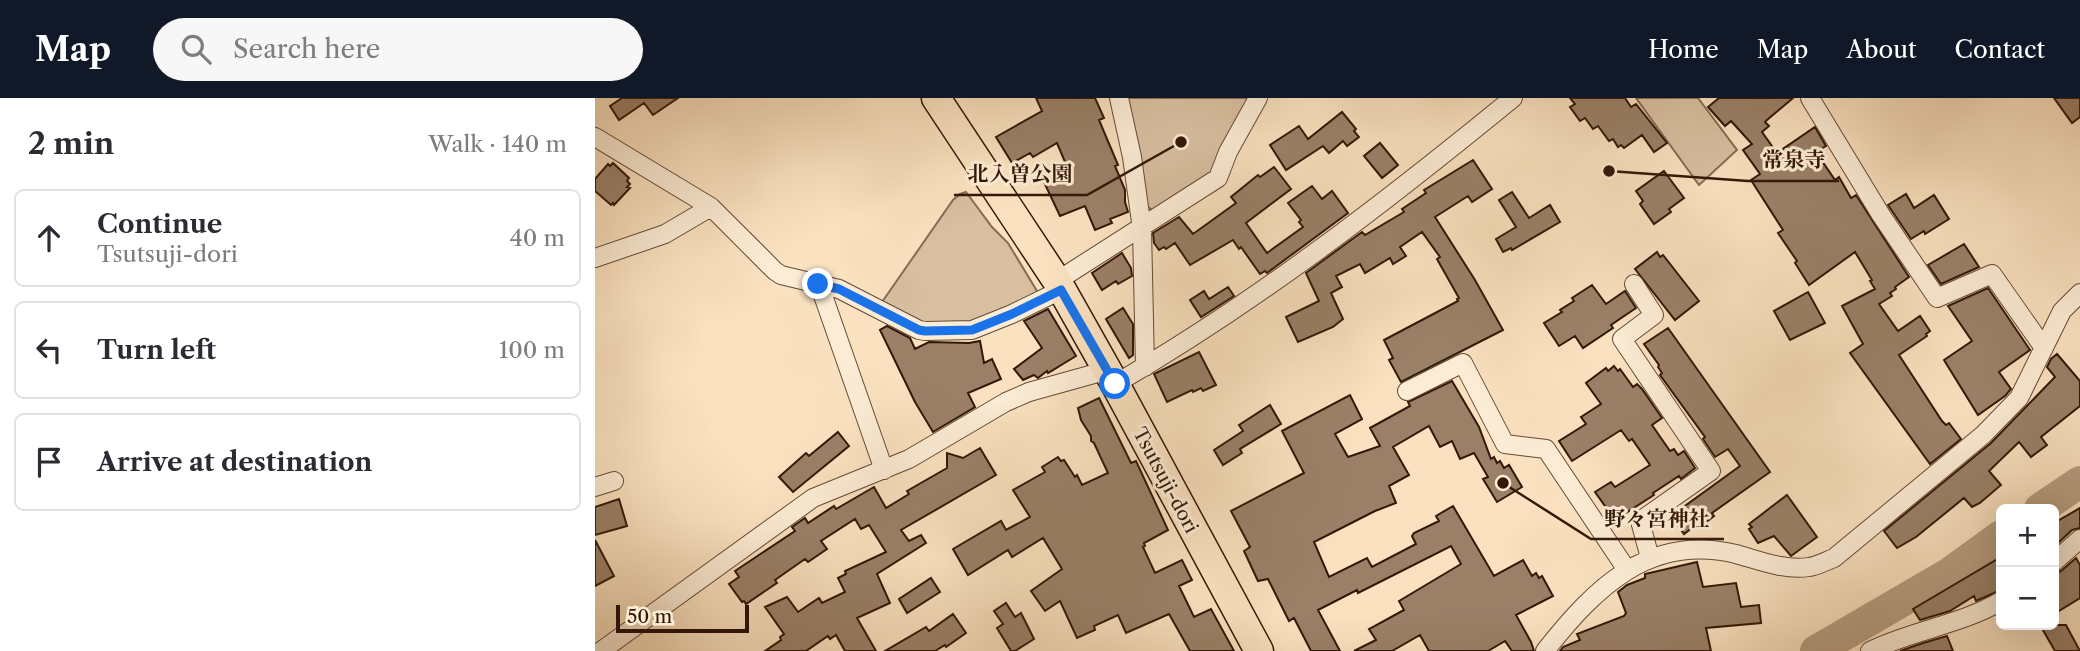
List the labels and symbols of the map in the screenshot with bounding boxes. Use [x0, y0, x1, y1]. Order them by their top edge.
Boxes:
callout: 常泉寺 [1748, 139, 1839, 181]
text: 常泉寺 [1763, 147, 1826, 172]
callout: 北入曽公園 [954, 153, 1087, 195]
text: 北入曽公園 [968, 161, 1073, 186]
route end [802, 268, 833, 299]
route start [1099, 368, 1130, 399]
street label: Tsutsuji-dori [1128, 423, 1203, 537]
callout: 野々宮神社 [1591, 497, 1724, 539]
text: 野々宮神社 [1605, 506, 1710, 531]
scale bar [616, 602, 749, 634]

